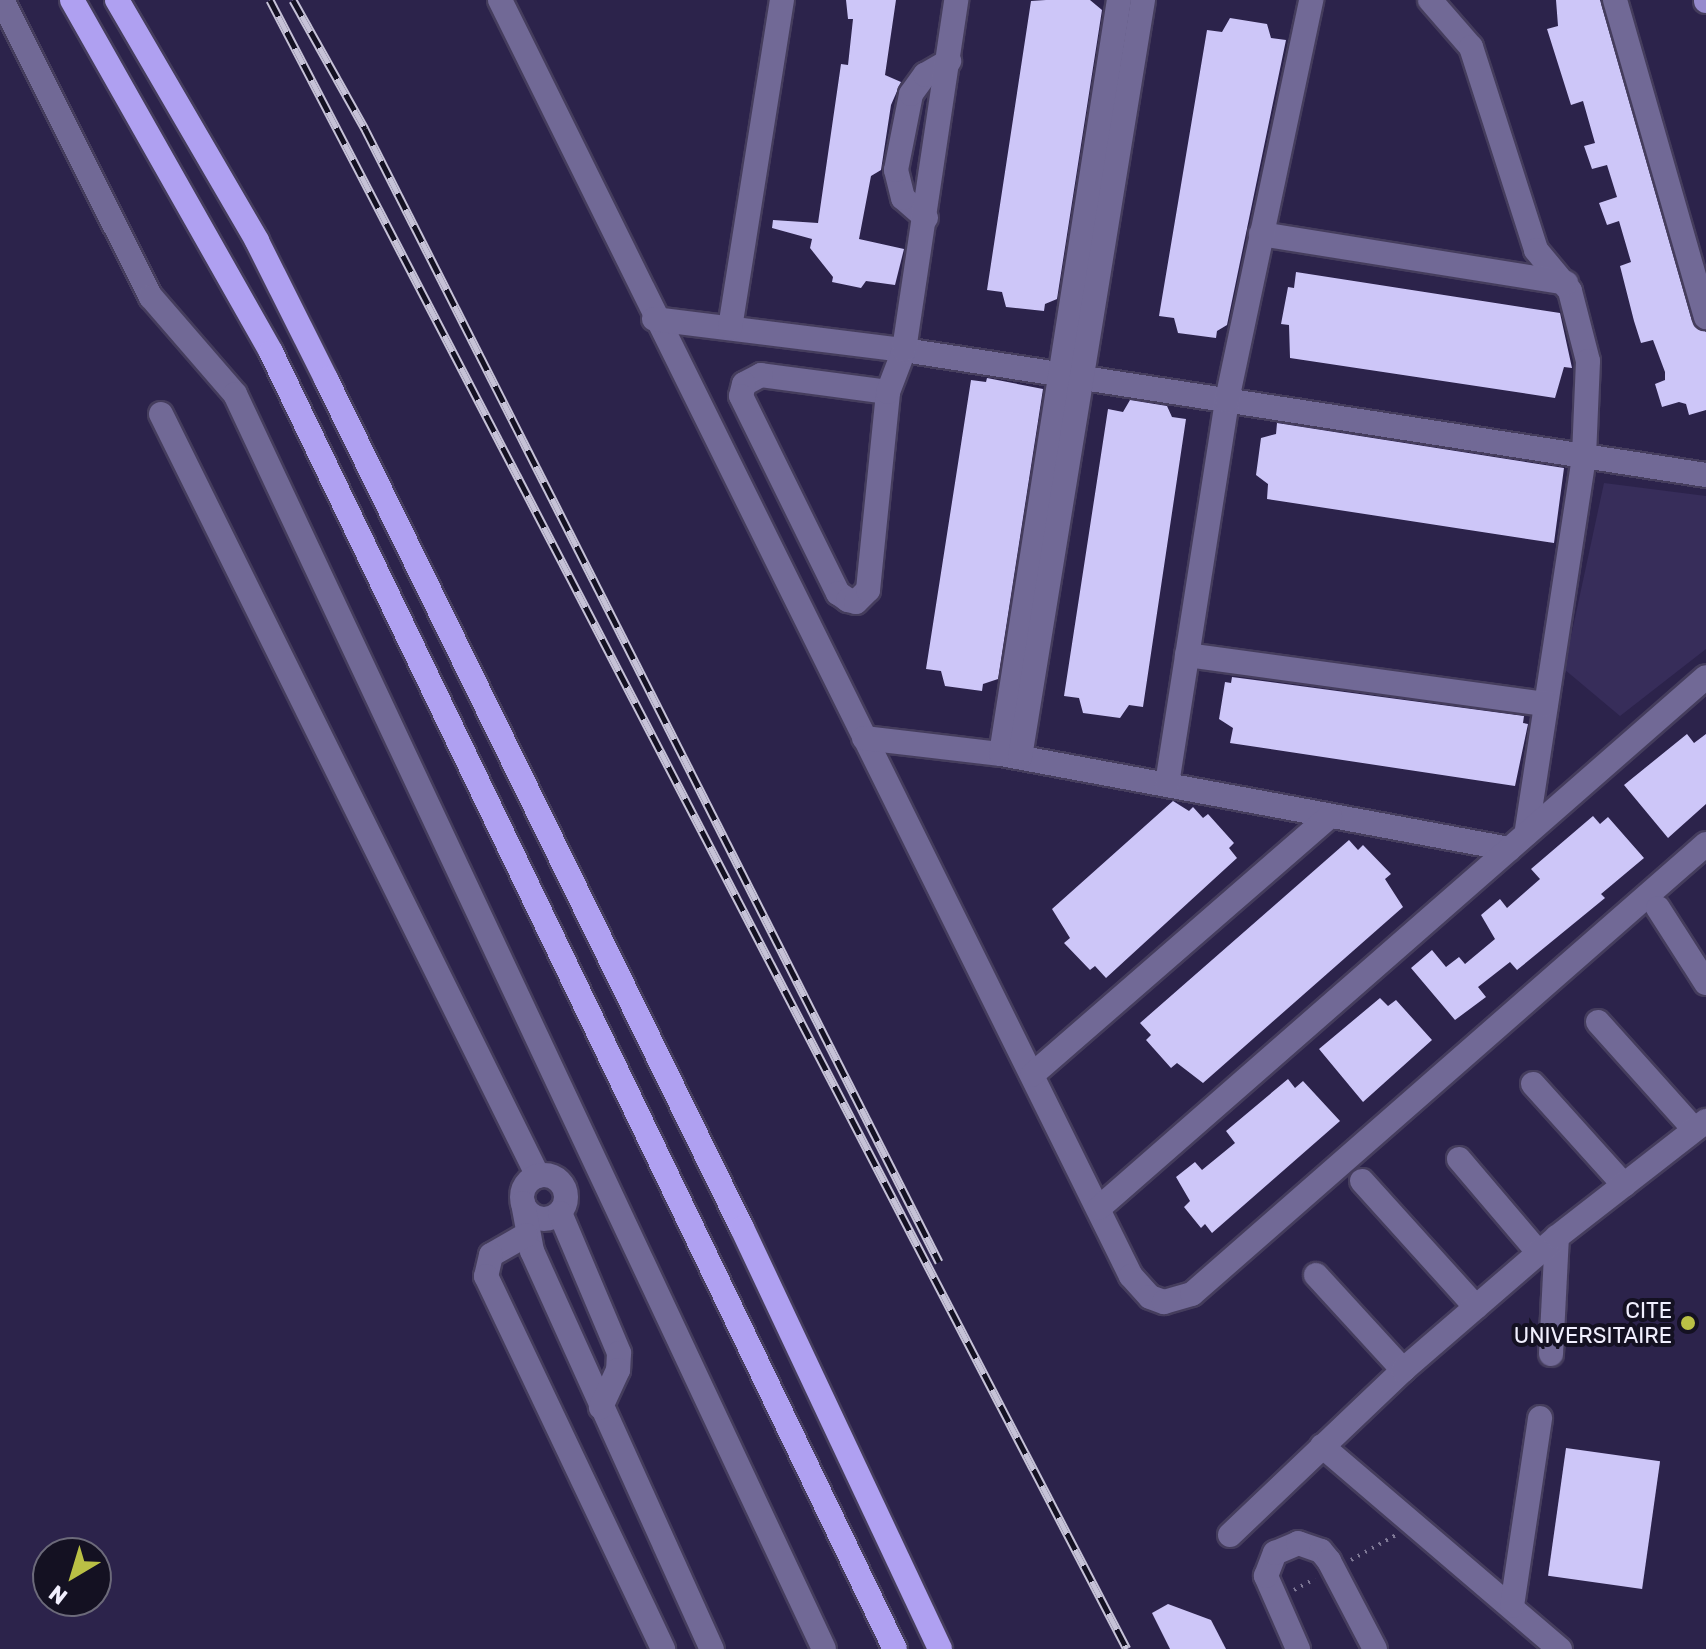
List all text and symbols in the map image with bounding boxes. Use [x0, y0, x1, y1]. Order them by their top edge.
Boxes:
place label: CITE UNIVERSITAIRE [1514, 1297, 1672, 1348]
marker: CITE UNIVERSITAIRE [1679, 1314, 1697, 1332]
north arrow [32, 1537, 112, 1617]
text: N [44, 1579, 73, 1610]

